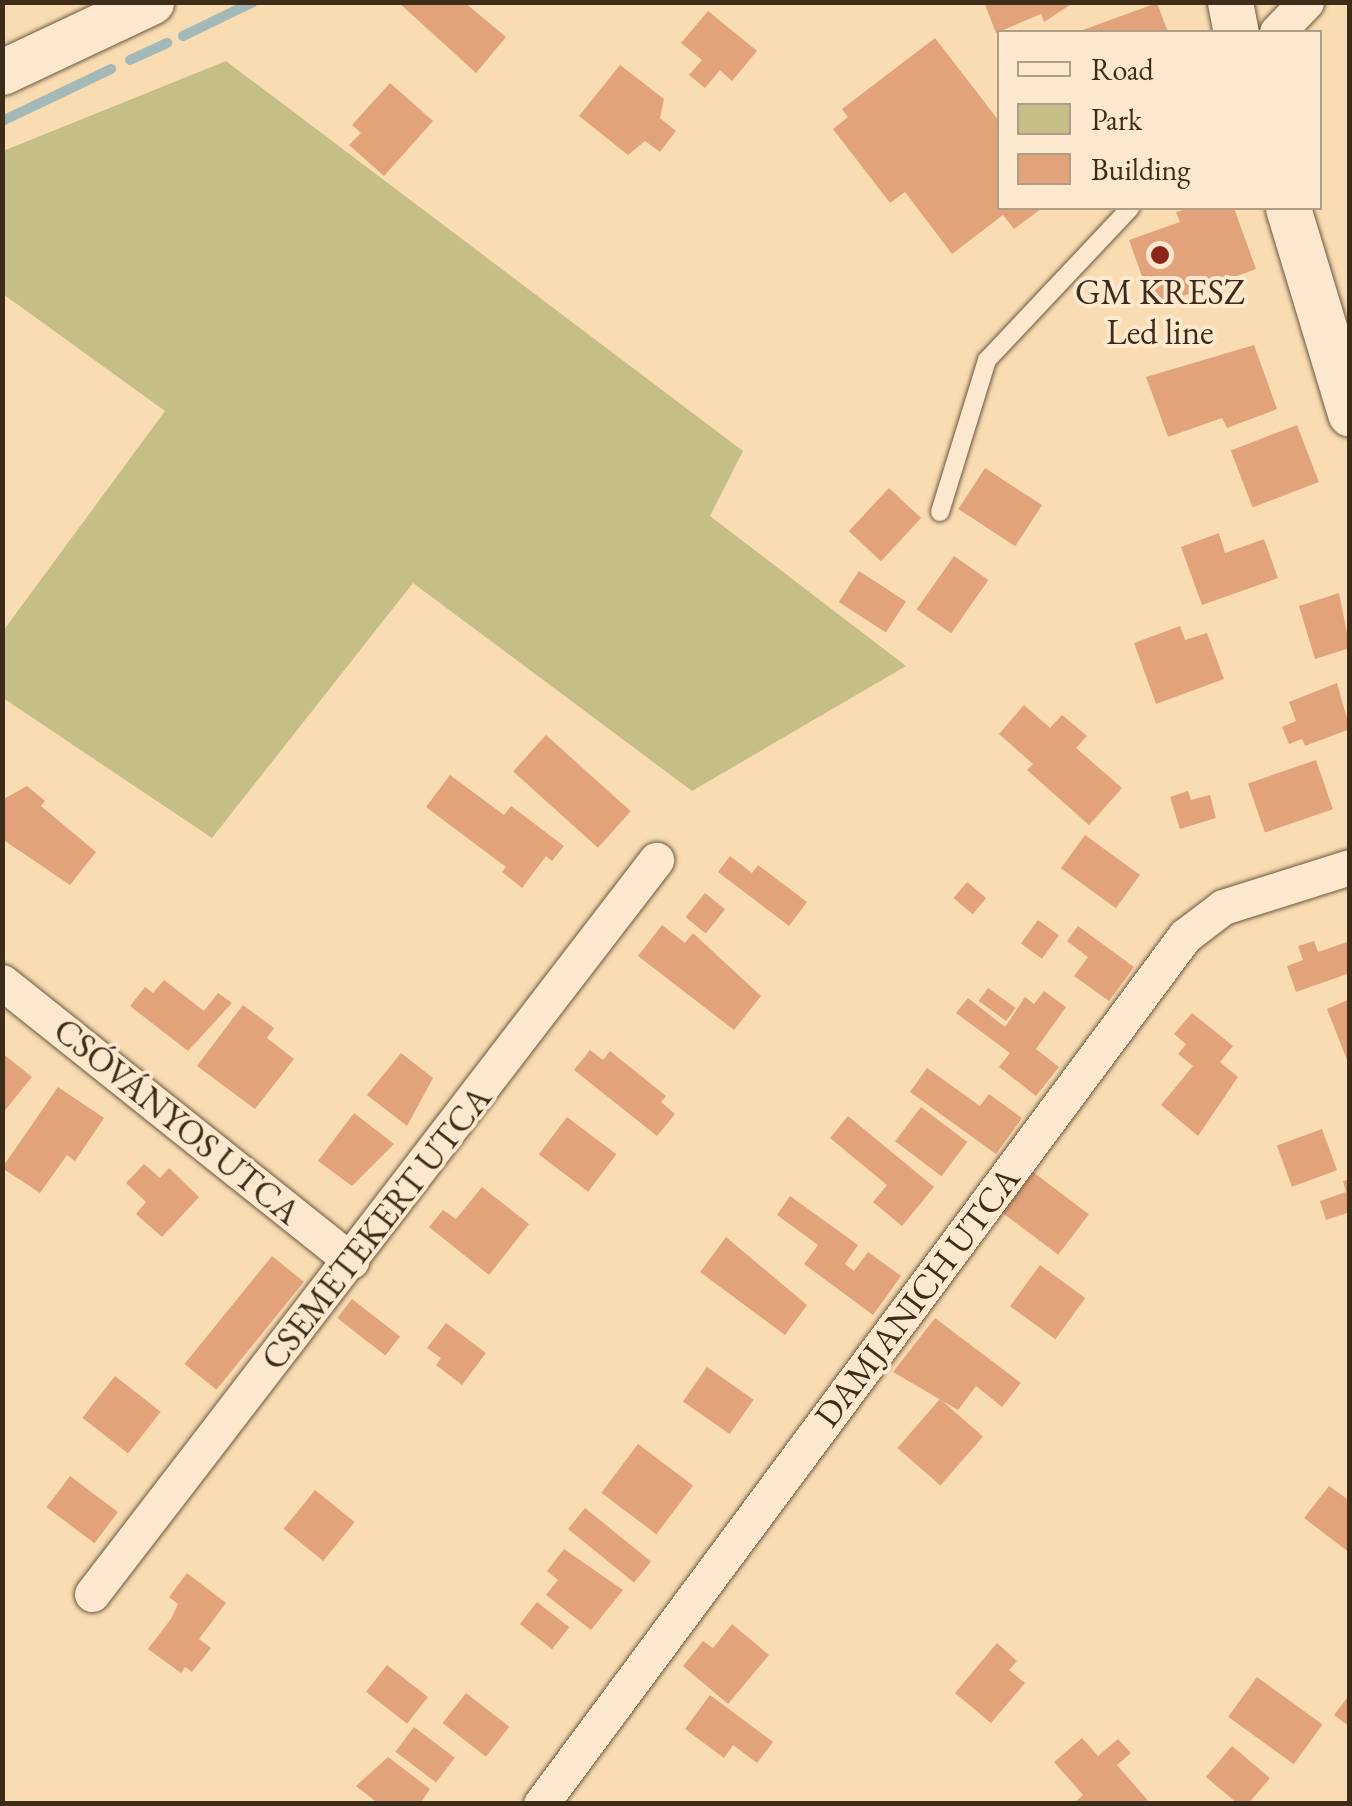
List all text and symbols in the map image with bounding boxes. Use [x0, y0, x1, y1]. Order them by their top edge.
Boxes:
legend [997, 30, 1322, 210]
text: Road [1091, 50, 1154, 89]
text: Park [1091, 100, 1142, 139]
text: Building [1091, 150, 1190, 189]
marker: GM KRESZ Led line [1149, 244, 1171, 266]
place label: GM KRESZ Led line [1075, 271, 1245, 353]
street label: CSÓVÁNYOS UTCA [45, 1009, 309, 1233]
street label: CSEMETEKERT UTCA [252, 1078, 500, 1378]
street label: DAMJANICH UTCA [806, 1159, 1028, 1435]

